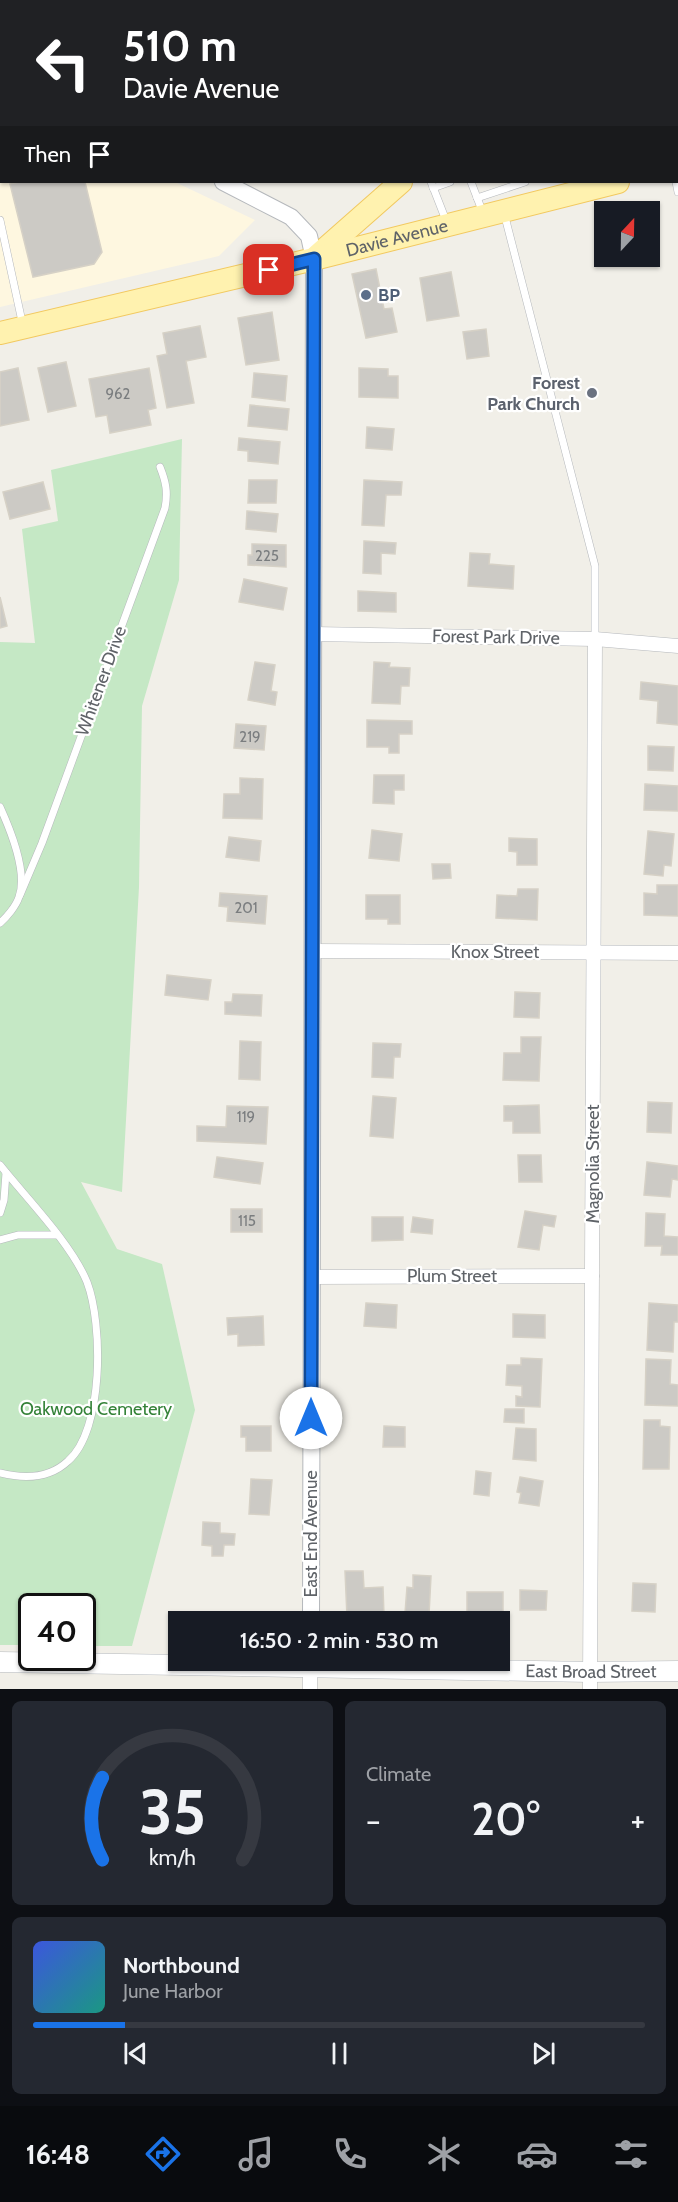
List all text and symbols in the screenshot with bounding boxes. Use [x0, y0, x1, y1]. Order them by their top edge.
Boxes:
text: 510 m [123, 20, 237, 72]
icon: left [24, 24, 102, 102]
text: Davie Avenue [123, 72, 279, 105]
icon: arrive [83, 138, 116, 171]
text: Then [24, 141, 71, 168]
north arrow [594, 201, 660, 267]
map controls [594, 201, 660, 267]
street label: Davie Avenue [344, 215, 450, 262]
pin [243, 244, 294, 295]
icon: arrive [252, 253, 285, 286]
place label: BP [378, 284, 400, 306]
marker: BP [359, 288, 373, 302]
place label: Forest Park Church [487, 372, 580, 415]
house number: 962 [106, 385, 131, 403]
marker: Forest Park Church [585, 386, 599, 400]
house number: 225 [255, 547, 279, 565]
street label: Whitener Drive [71, 623, 131, 739]
street label: Forest Park Drive [432, 625, 560, 649]
house number: 219 [239, 728, 261, 746]
house number: 201 [234, 899, 258, 917]
street label: Knox Street [451, 941, 539, 963]
street label: Magnolia Street [582, 1104, 604, 1224]
house number: 119 [237, 1108, 255, 1126]
house number: 115 [238, 1212, 256, 1230]
street label: Plum Street [407, 1265, 497, 1287]
position arrow [279, 1386, 343, 1450]
park label: Oakwood Cemetery [20, 1398, 172, 1420]
street label: East End Avenue [300, 1470, 322, 1598]
speed limit sign: 40 [18, 1593, 96, 1671]
text: 16:50 · 2 min · 530 m [240, 1627, 438, 1654]
street label: East Broad Street [525, 1660, 657, 1683]
text: Climate [366, 1762, 431, 1786]
text: 35 [139, 1774, 206, 1850]
text: 20° [471, 1792, 540, 1846]
text: − [366, 1800, 381, 1840]
text: + [630, 1800, 645, 1840]
text: km/h [149, 1844, 196, 1870]
text: Northbound [123, 1952, 240, 1979]
text: June Harbor [123, 1979, 223, 2003]
icon: previous [119, 2037, 152, 2070]
icon: pause [323, 2037, 356, 2070]
icon: next [527, 2037, 560, 2070]
icon: directions [142, 2133, 184, 2175]
icon: music [235, 2133, 277, 2175]
icon: phone [329, 2133, 371, 2175]
icon: climate [423, 2133, 465, 2175]
icon: car [516, 2133, 558, 2175]
icon: filters [610, 2133, 652, 2175]
text: 16:48 [26, 2138, 90, 2171]

